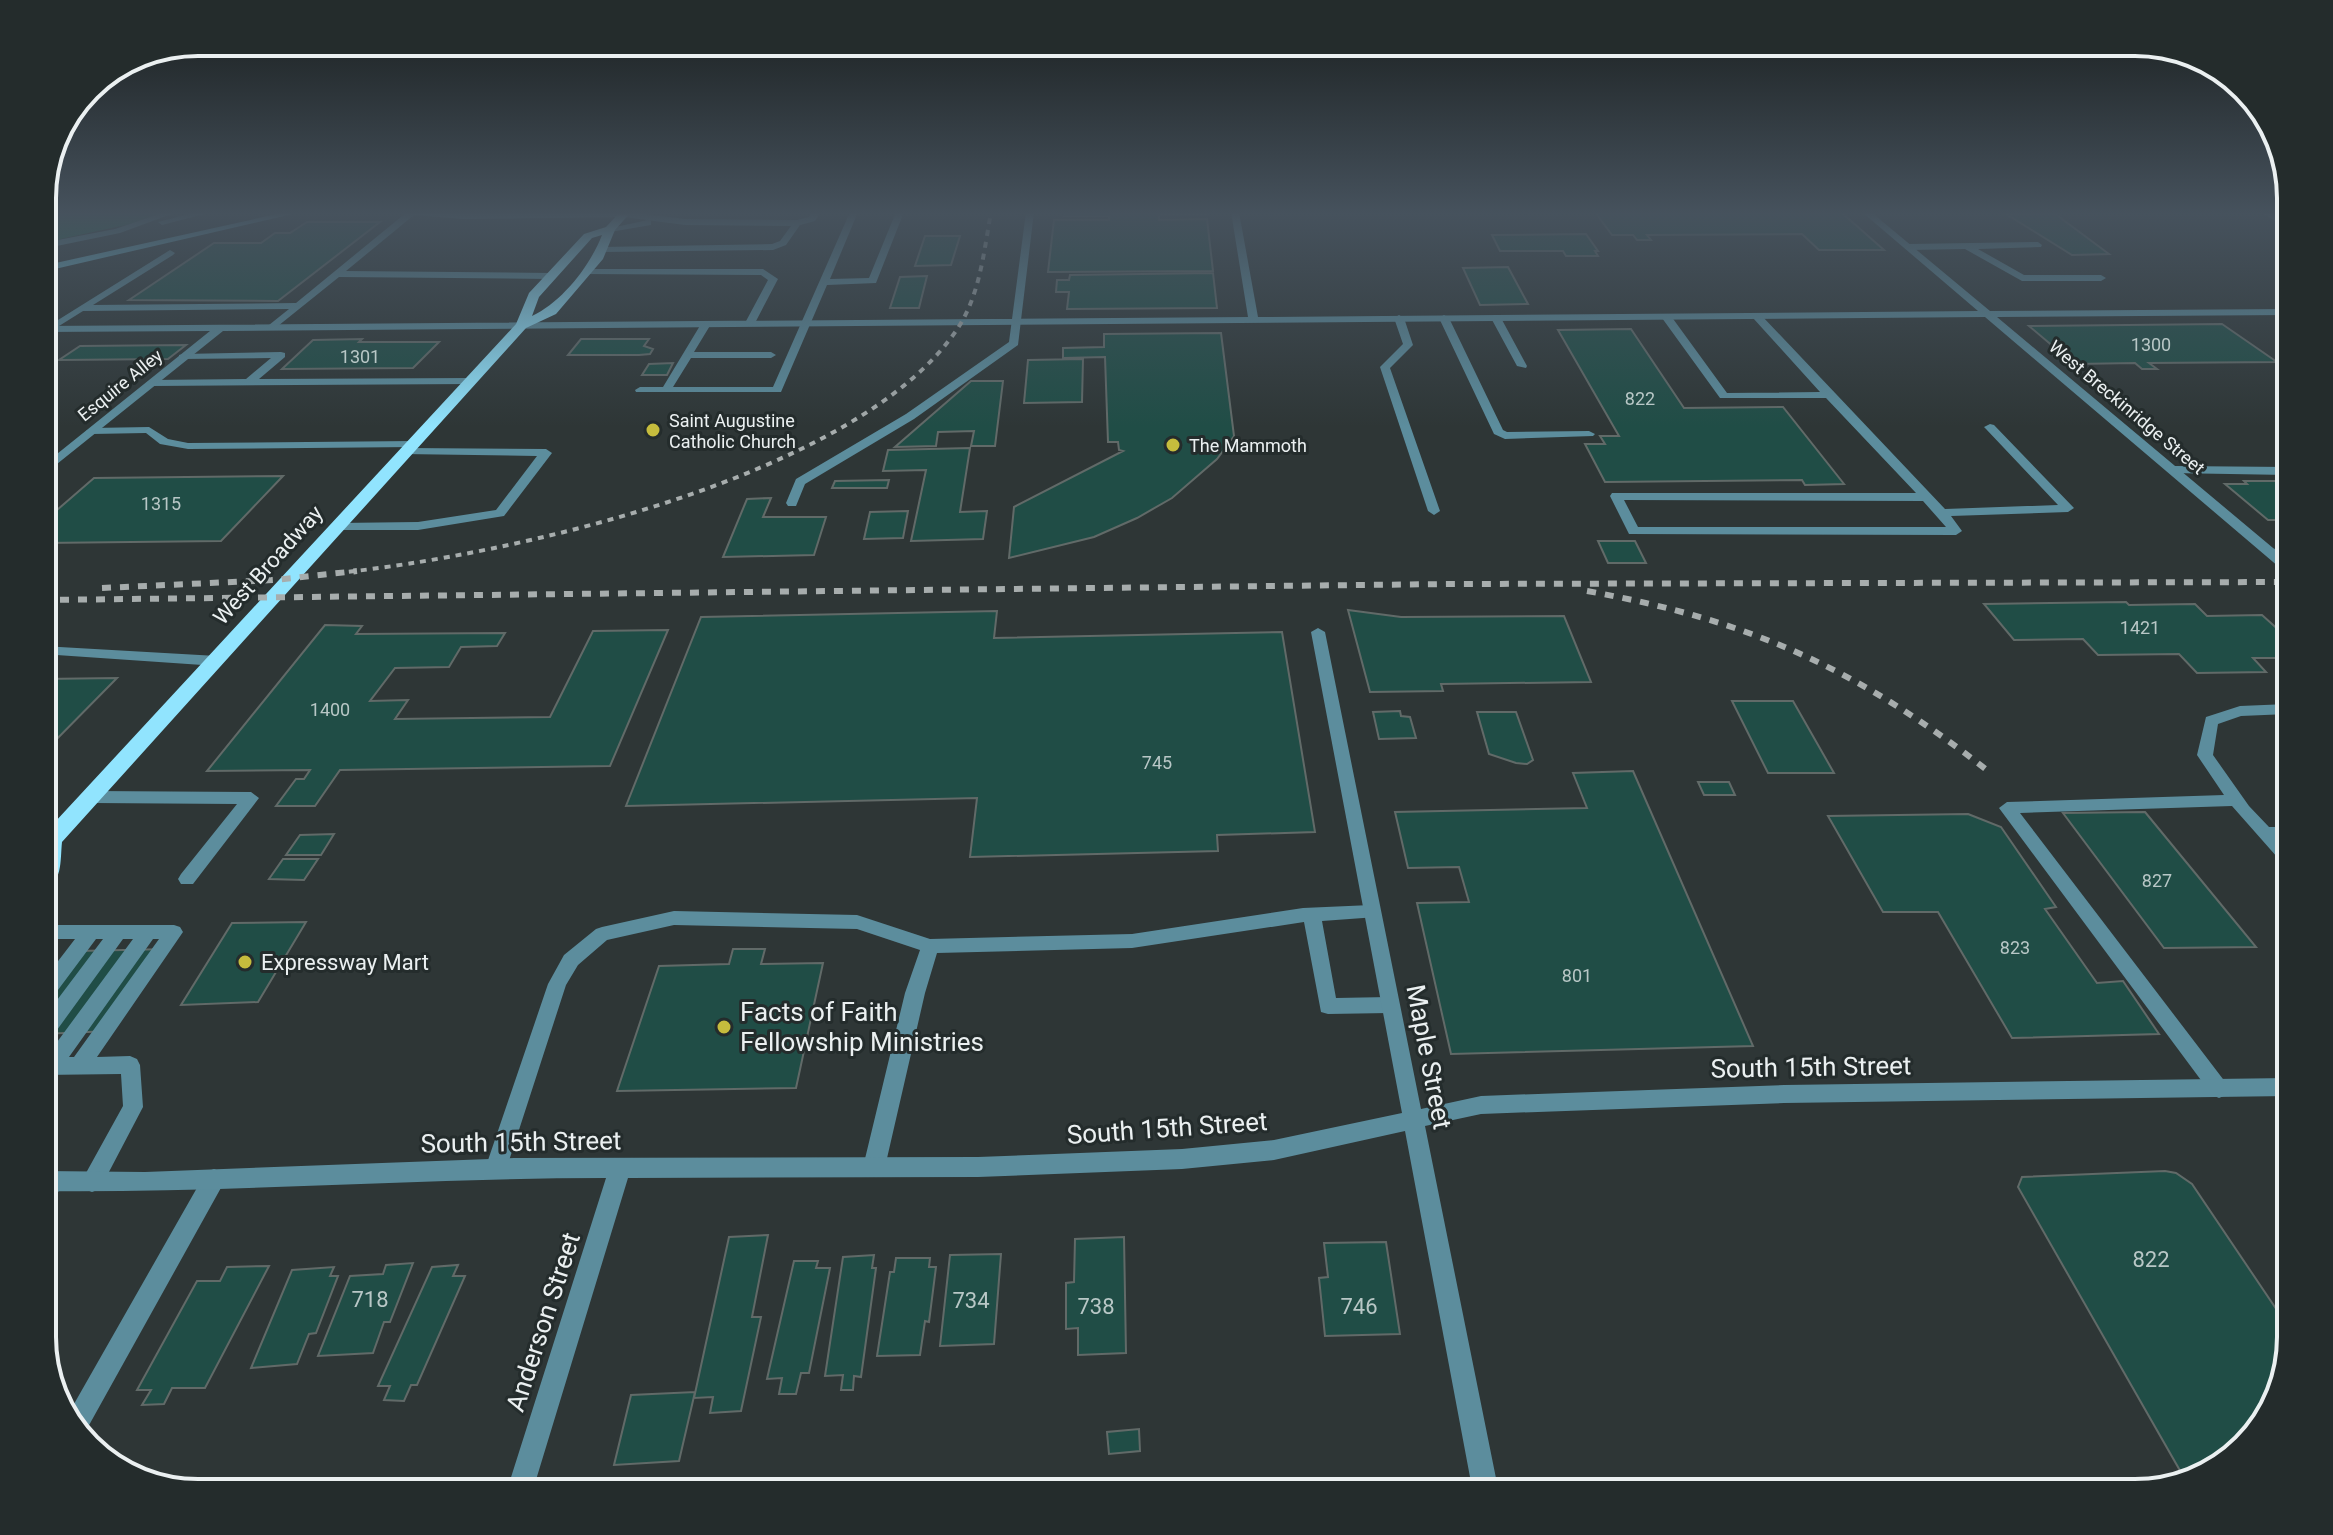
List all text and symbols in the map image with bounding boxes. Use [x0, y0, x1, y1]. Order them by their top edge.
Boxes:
house number: 1300 [2131, 334, 2171, 355]
street label: West Breckinridge Street [2045, 336, 2209, 478]
street label: Esquire Alley [74, 344, 167, 425]
house number: 1301 [340, 346, 380, 367]
house number: 822 [1625, 388, 1655, 409]
place label: Saint Augustine Catholic Church [669, 410, 796, 452]
marker: Saint Augustine Catholic Church [644, 421, 662, 439]
place label: The Mammoth [1189, 435, 1307, 456]
marker: The Mammoth [1164, 436, 1182, 454]
house number: 1315 [141, 493, 181, 514]
street label: West Broadway [208, 500, 328, 630]
house number: 1421 [2120, 617, 2160, 638]
house number: 1400 [310, 699, 350, 720]
house number: 745 [1142, 752, 1172, 773]
house number: 827 [2142, 870, 2172, 891]
house number: 823 [2000, 937, 2030, 958]
place label: Expressway Mart [261, 950, 429, 975]
marker: Expressway Mart [236, 953, 254, 971]
house number: 801 [1562, 965, 1592, 986]
street label: Maple Street [1400, 982, 1458, 1132]
place label: Facts of Faith Fellowship Ministries [740, 997, 984, 1057]
marker: Facts of Faith Fellowship Ministries [715, 1018, 733, 1036]
street label: South 15th Street [1710, 1050, 1912, 1084]
street label: South 15th Street [1066, 1106, 1268, 1150]
street label: South 15th Street [420, 1125, 622, 1159]
street label: Anderson Street [500, 1229, 586, 1415]
house number: 822 [2132, 1247, 2170, 1272]
house number: 718 [351, 1287, 389, 1312]
house number: 734 [952, 1288, 990, 1313]
house number: 738 [1077, 1294, 1115, 1319]
house number: 746 [1340, 1294, 1378, 1319]

